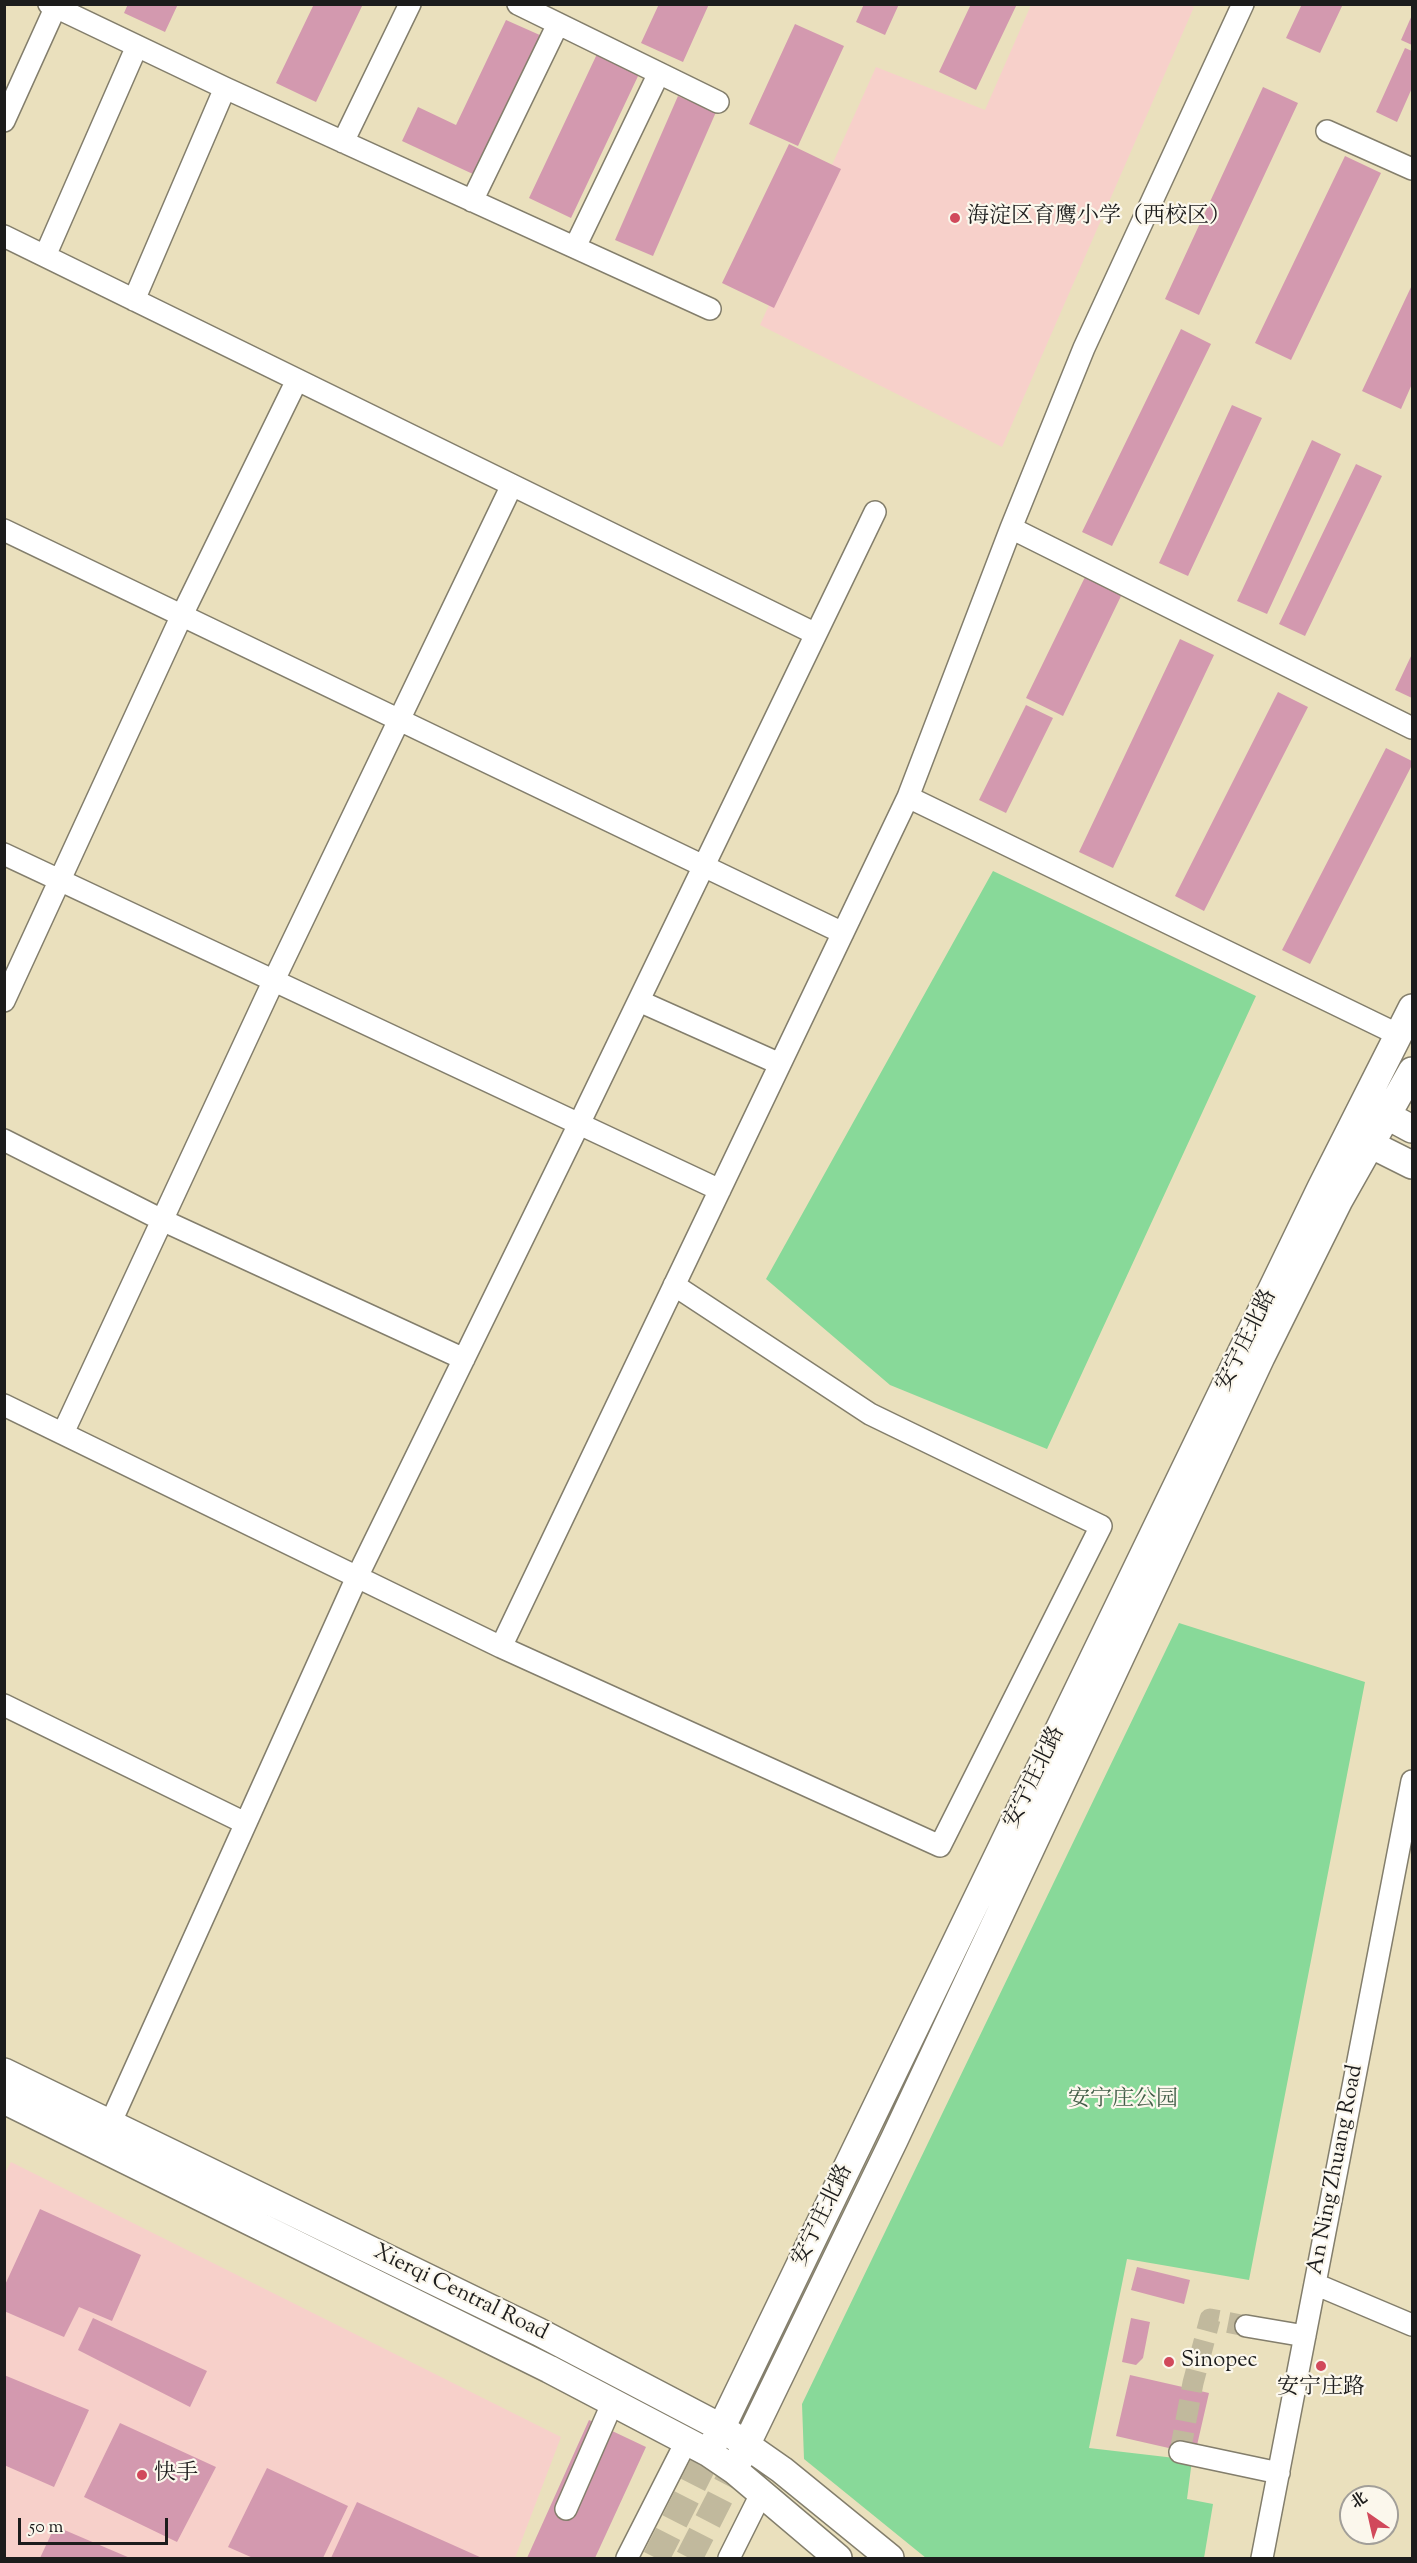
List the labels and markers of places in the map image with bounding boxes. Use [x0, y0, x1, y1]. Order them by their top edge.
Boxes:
place label: 海淀区育鹰小学（西校区） [967, 205, 1231, 231]
marker: 海淀区育鹰小学（西校区） [948, 211, 962, 225]
place label: Sinopec [1181, 2349, 1257, 2375]
marker: Sinopec [1162, 2355, 1176, 2369]
marker: 安宁庄路 [1314, 2359, 1328, 2373]
place label: 安宁庄路 [1277, 2376, 1365, 2402]
place label: 快手 [154, 2462, 198, 2488]
marker: 快手 [135, 2468, 149, 2482]

